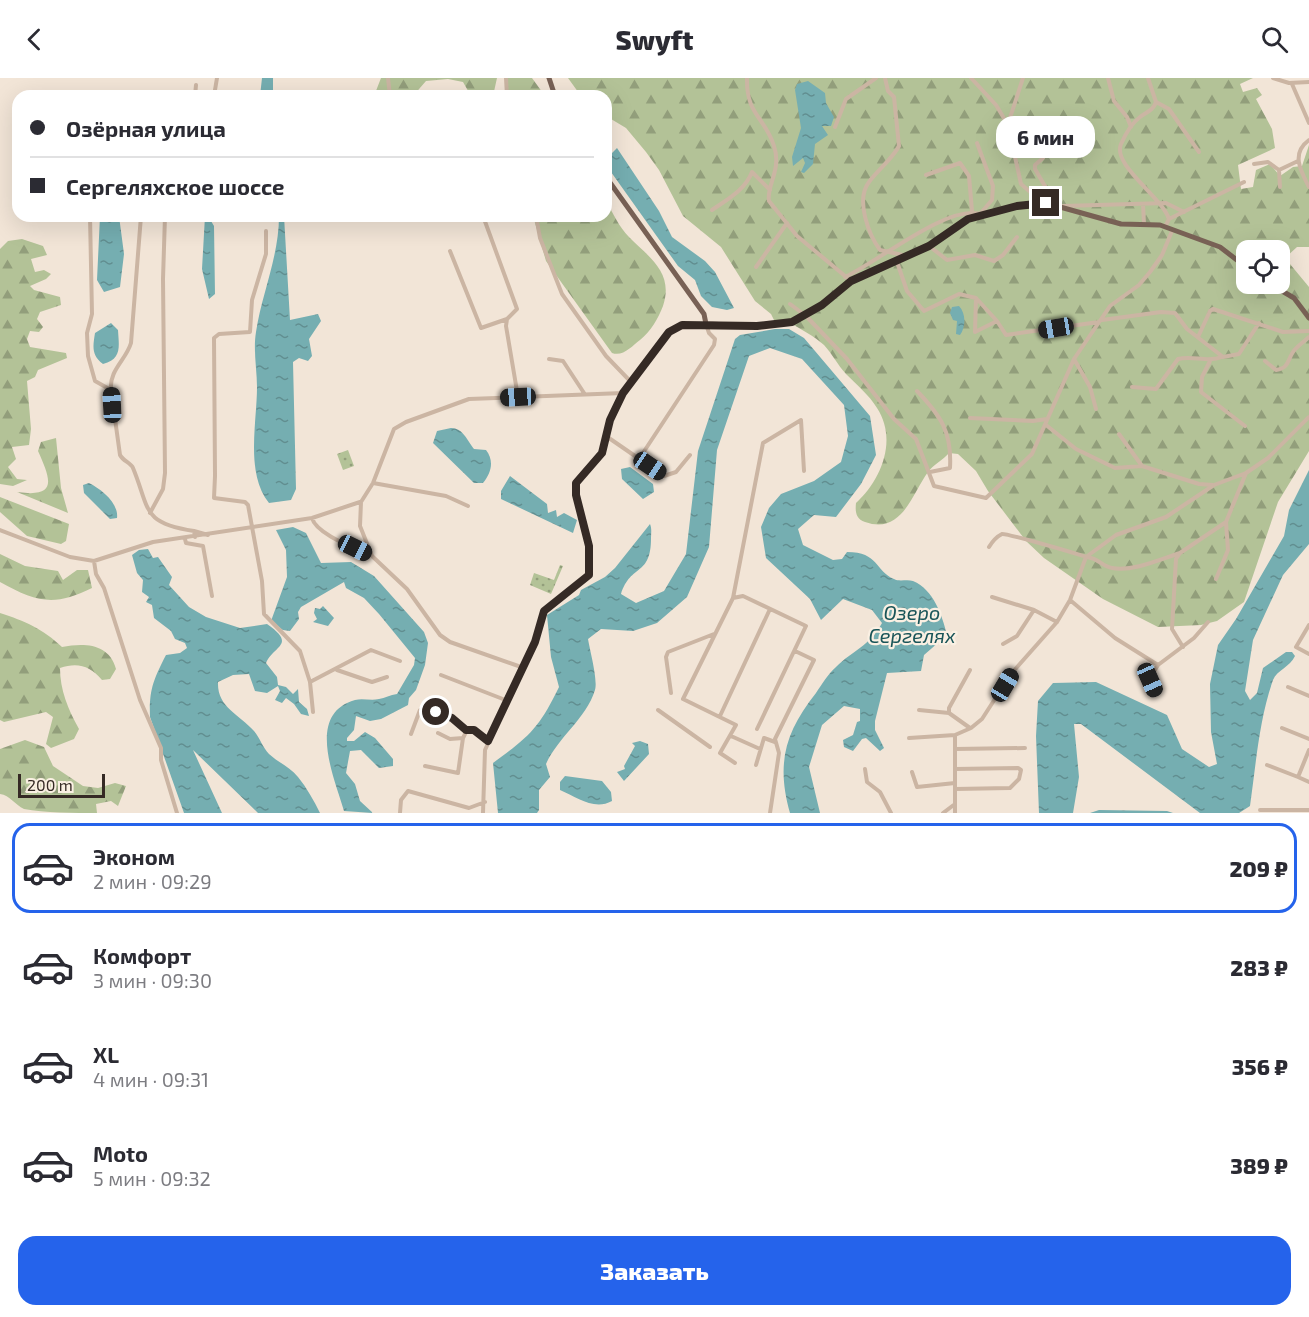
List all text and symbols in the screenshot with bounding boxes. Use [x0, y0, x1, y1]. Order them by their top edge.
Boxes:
icon: back [18, 23, 51, 56]
text: Swyft [616, 23, 693, 55]
icon: search [1258, 23, 1291, 56]
text: Озёрная улица [66, 115, 226, 141]
callout: 6 мин [996, 116, 1096, 158]
text: 6 мин [1017, 125, 1074, 149]
text: Сергеляхское шоссе [66, 173, 285, 199]
route end [1032, 189, 1059, 216]
map controls [1236, 240, 1290, 294]
button: locate [1236, 240, 1290, 294]
car [1037, 316, 1075, 340]
car [102, 387, 122, 423]
car [500, 387, 536, 407]
car [630, 448, 670, 484]
car [335, 532, 375, 564]
water label: Озеро Сергелях [868, 600, 956, 647]
car [1134, 660, 1166, 700]
car [988, 665, 1022, 705]
route start [422, 698, 449, 725]
scale bar [18, 771, 105, 798]
text: 200 m [27, 775, 73, 794]
icon: car [21, 841, 75, 895]
text: Эконом [93, 843, 175, 869]
text: 209 ₽ [1229, 855, 1288, 881]
text: 2 мин · 09:29 [93, 869, 212, 893]
icon: car [21, 940, 75, 994]
text: Комфорт [93, 942, 191, 968]
text: 283 ₽ [1230, 954, 1288, 980]
text: 3 мин · 09:30 [93, 968, 212, 992]
icon: car [21, 1039, 75, 1093]
text: XL [93, 1041, 119, 1067]
text: 356 ₽ [1232, 1053, 1288, 1079]
text: 4 мин · 09:31 [93, 1067, 209, 1091]
icon: car [21, 1138, 75, 1192]
text: Moto [93, 1140, 148, 1166]
text: 389 ₽ [1230, 1152, 1288, 1178]
text: 5 мин · 09:32 [93, 1166, 211, 1190]
button: Заказать [18, 1236, 1291, 1305]

